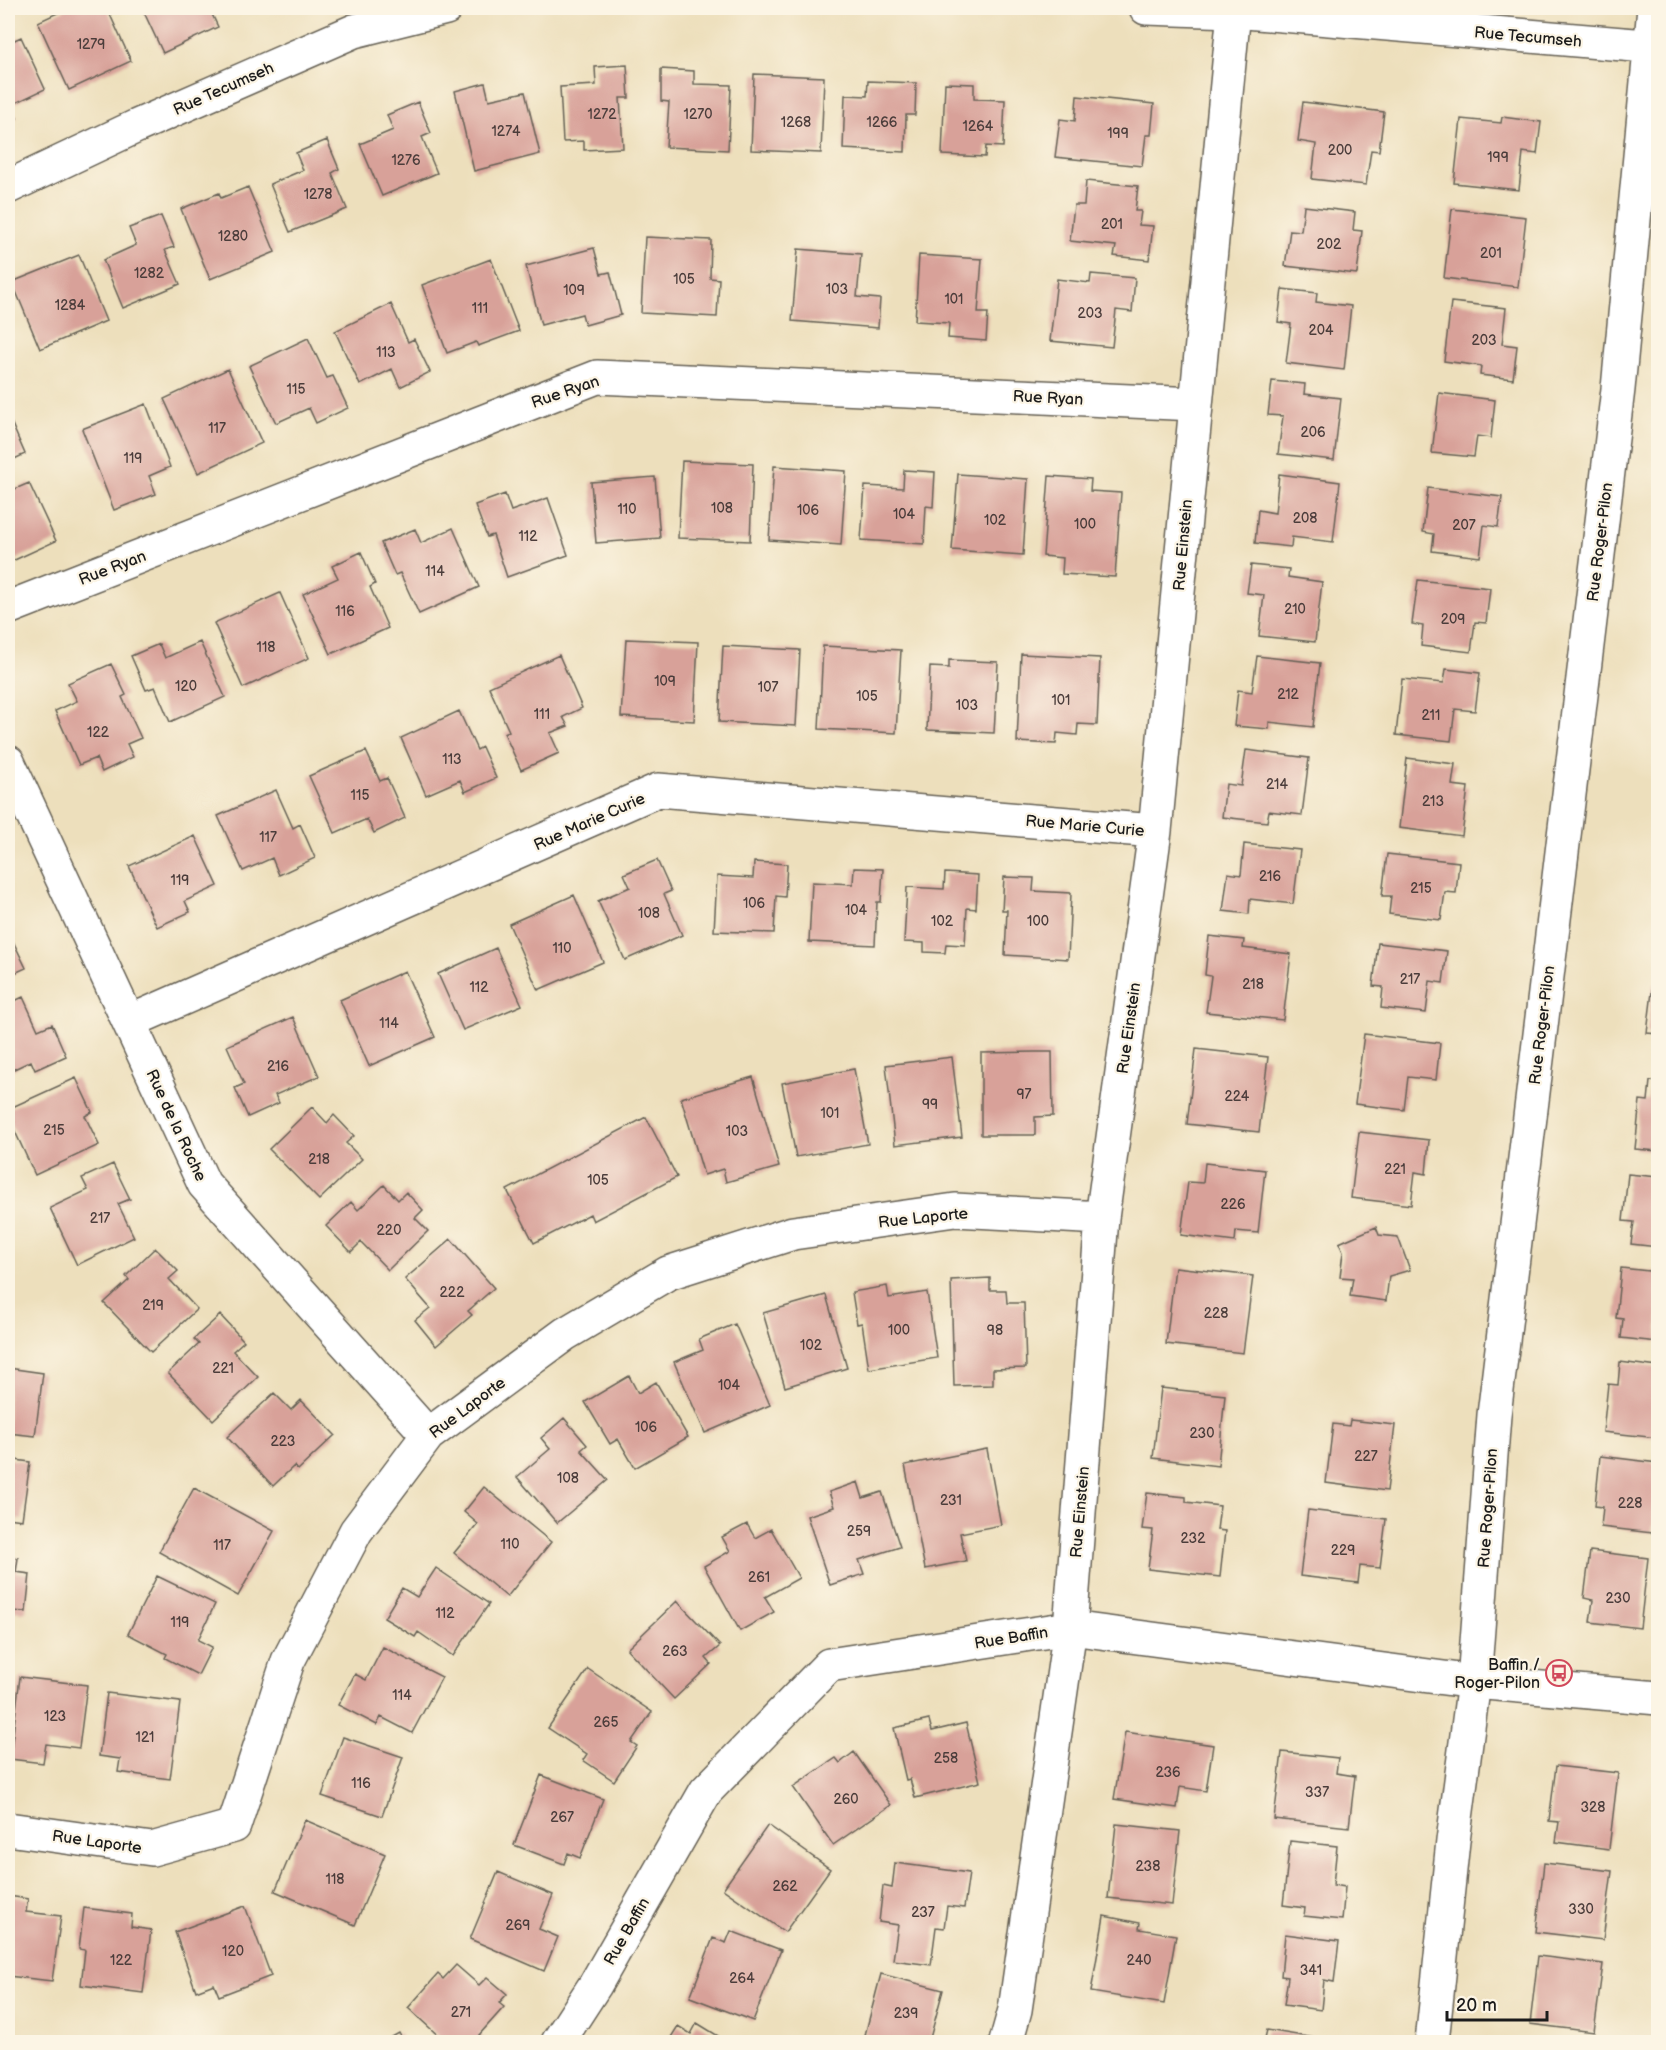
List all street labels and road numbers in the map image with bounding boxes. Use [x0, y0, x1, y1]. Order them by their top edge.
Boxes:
street label: Rue Tecumseh [1473, 23, 1583, 52]
street label: Rue Tecumseh [170, 59, 277, 120]
street label: Rue Ryan [529, 372, 602, 413]
street label: Rue Ryan [1012, 387, 1084, 410]
street label: Rue Roger-Pilon [1584, 482, 1617, 603]
street label: Rue Einstein [1170, 498, 1197, 592]
street label: Rue Ryan [76, 547, 149, 590]
street label: Rue Marie Curie [531, 789, 649, 855]
street label: Rue Marie Curie [1024, 812, 1146, 841]
street label: Rue Roger-Pilon [1526, 965, 1559, 1086]
street label: Rue Einstein [1114, 981, 1145, 1075]
street label: Rue de la Roche [141, 1067, 210, 1185]
street label: Rue Laporte [877, 1204, 969, 1233]
street label: Rue Laporte [426, 1373, 510, 1443]
street label: Rue Roger-Pilon [1475, 1448, 1502, 1569]
street label: Rue Einstein [1067, 1465, 1094, 1559]
street label: Rue Baffin [973, 1623, 1050, 1654]
street label: Rue Laporte [51, 1827, 143, 1858]
street label: Rue Baffin [600, 1895, 654, 1969]

